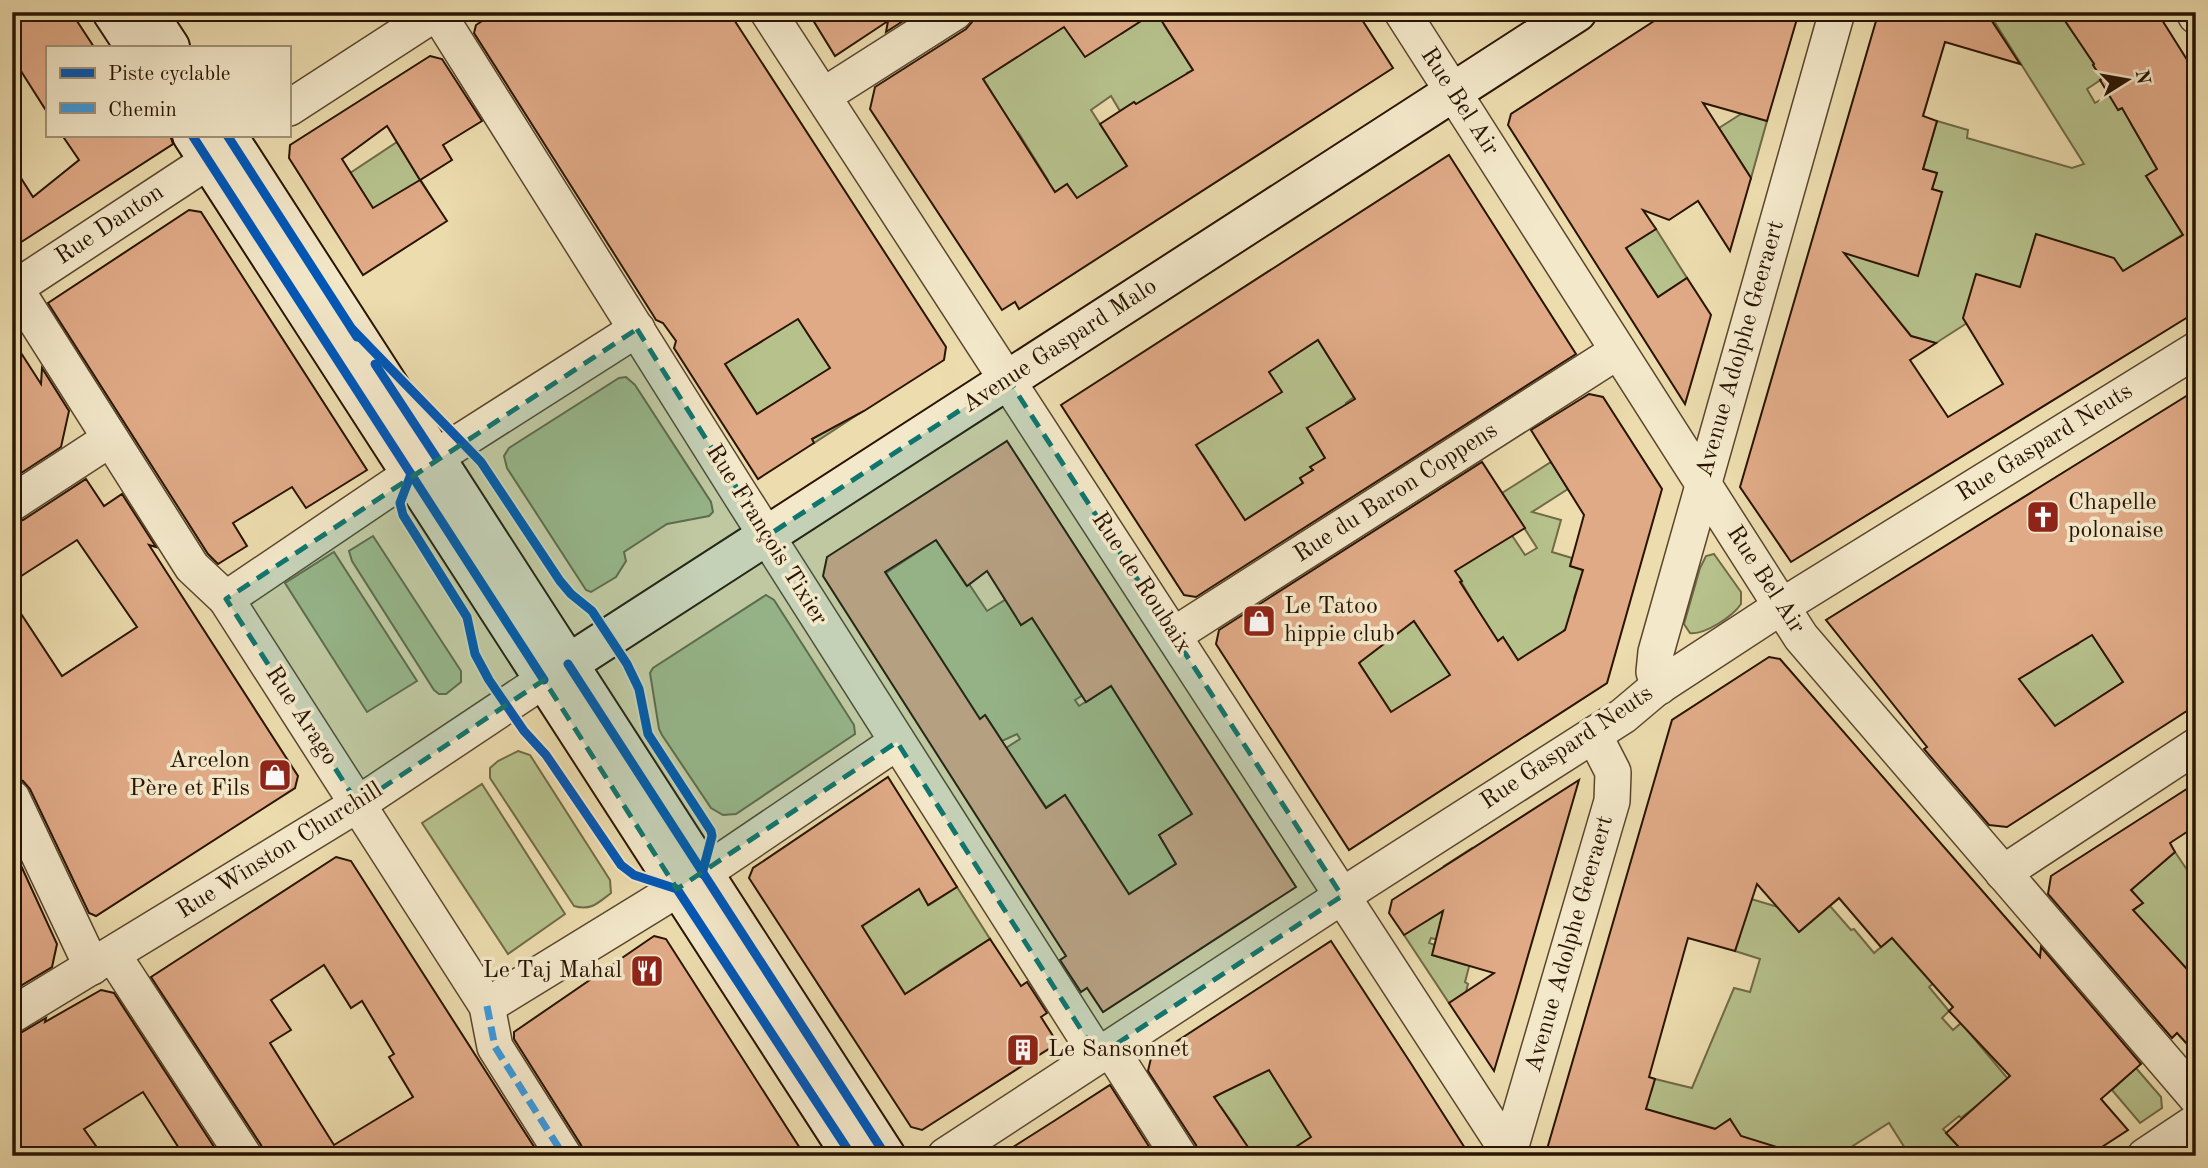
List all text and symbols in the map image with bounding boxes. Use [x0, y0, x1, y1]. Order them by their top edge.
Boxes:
street label: Rue Bel Air [1415, 44, 1503, 160]
legend [46, 46, 290, 136]
north arrow [2092, 46, 2162, 116]
text: Piste cyclable [108, 64, 231, 85]
text: N [2131, 68, 2152, 87]
text: Chemin [108, 100, 177, 121]
street label: Rue Danton [52, 180, 168, 270]
street label: Avenue Adolphe Geeraert [1693, 218, 1789, 480]
street label: Avenue Gaspard Malo [959, 274, 1161, 418]
street label: Rue Gaspard Neuts [1953, 379, 2137, 507]
street label: Rue du Baron Coppens [1290, 418, 1502, 568]
street label: Rue François Tixier [701, 440, 831, 630]
place label: Chapelle polonaise [2068, 491, 2163, 543]
church icon: Chapelle polonaise [2024, 498, 2062, 536]
street label: Rue de Roubaix [1087, 508, 1195, 658]
street label: Rue Bel Air [1721, 522, 1809, 638]
place label: Le Tatoo hippie club [1284, 595, 1395, 647]
shop icon: Le Tatoo hippie club [1240, 602, 1278, 640]
street label: Rue Arago [260, 662, 342, 770]
street label: Rue Gaspard Neuts [1477, 682, 1657, 814]
place label: Arcelon Père et Fils [129, 749, 250, 801]
shop icon: Arcelon Père et Fils [256, 756, 294, 794]
street label: Rue Winston Churchill [173, 778, 387, 924]
street label: Avenue Adolphe Geeraert [1522, 813, 1618, 1075]
restaurant icon: Le Taj Mahal [628, 952, 666, 990]
place label: Le Taj Mahal [483, 959, 622, 983]
building icon: Le Sansonnet [1004, 1031, 1042, 1069]
place label: Le Sansonnet [1048, 1038, 1189, 1062]

